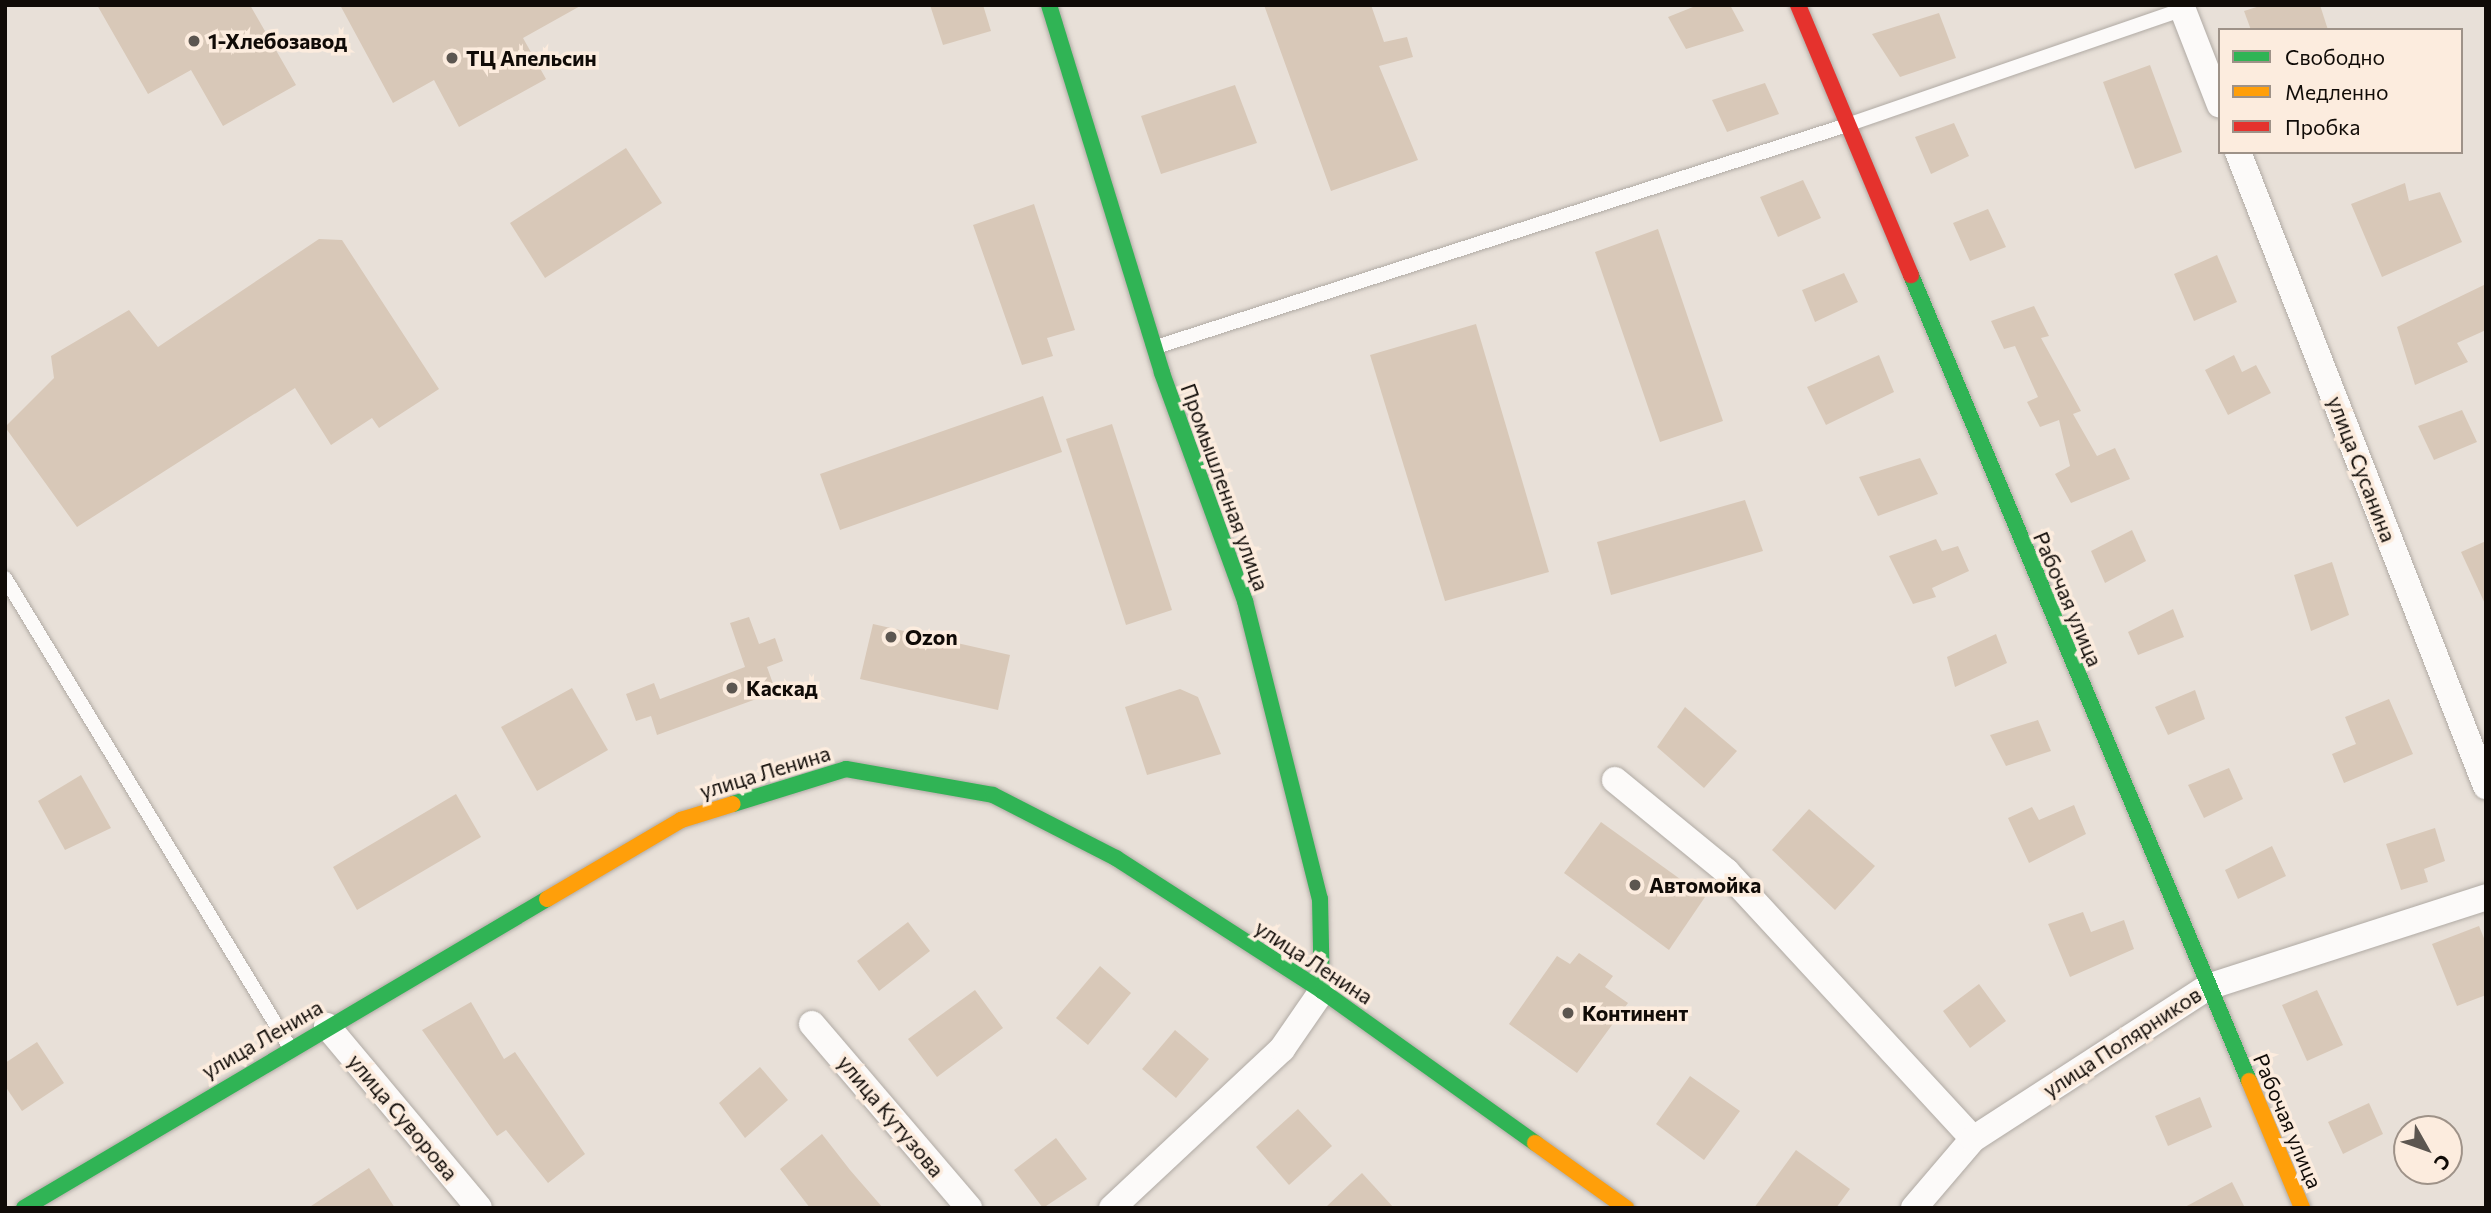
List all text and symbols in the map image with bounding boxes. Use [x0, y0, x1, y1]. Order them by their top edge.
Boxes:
place label: 1-Хлебозавод [208, 28, 347, 54]
legend [2218, 28, 2463, 154]
marker: 1-Хлебозавод [186, 33, 202, 49]
text: Свободно [2285, 44, 2385, 69]
place label: ТЦ Апельсин [466, 45, 597, 71]
marker: ТЦ Апельсин [444, 50, 460, 66]
text: Медленно [2285, 79, 2389, 104]
text: Пробка [2285, 114, 2360, 139]
street label: Промышленная улица [1176, 380, 1274, 594]
street label: улица Сусанина [2323, 393, 2401, 545]
street label: Рабочая улица [2028, 528, 2108, 670]
place label: Ozon [905, 624, 958, 650]
marker: Ozon [883, 629, 899, 645]
place label: Каскад [746, 675, 818, 701]
marker: Каскад [724, 680, 740, 696]
street label: улица Ленина [697, 740, 833, 804]
place label: Автомойка [1649, 872, 1761, 898]
marker: Автомойка [1627, 877, 1643, 893]
street label: улица Ленина [1250, 915, 1378, 1009]
street label: улица Полярников [2038, 981, 2206, 1103]
street label: улица Ленина [197, 994, 327, 1084]
place label: Континент [1582, 1000, 1688, 1026]
marker: Континент [1560, 1005, 1576, 1021]
street label: улица Суворова [343, 1049, 463, 1185]
street label: улица Кутузова [833, 1050, 949, 1182]
street label: Рабочая улица [2248, 1050, 2328, 1192]
north arrow [2393, 1115, 2463, 1185]
text: С [2430, 1150, 2456, 1175]

